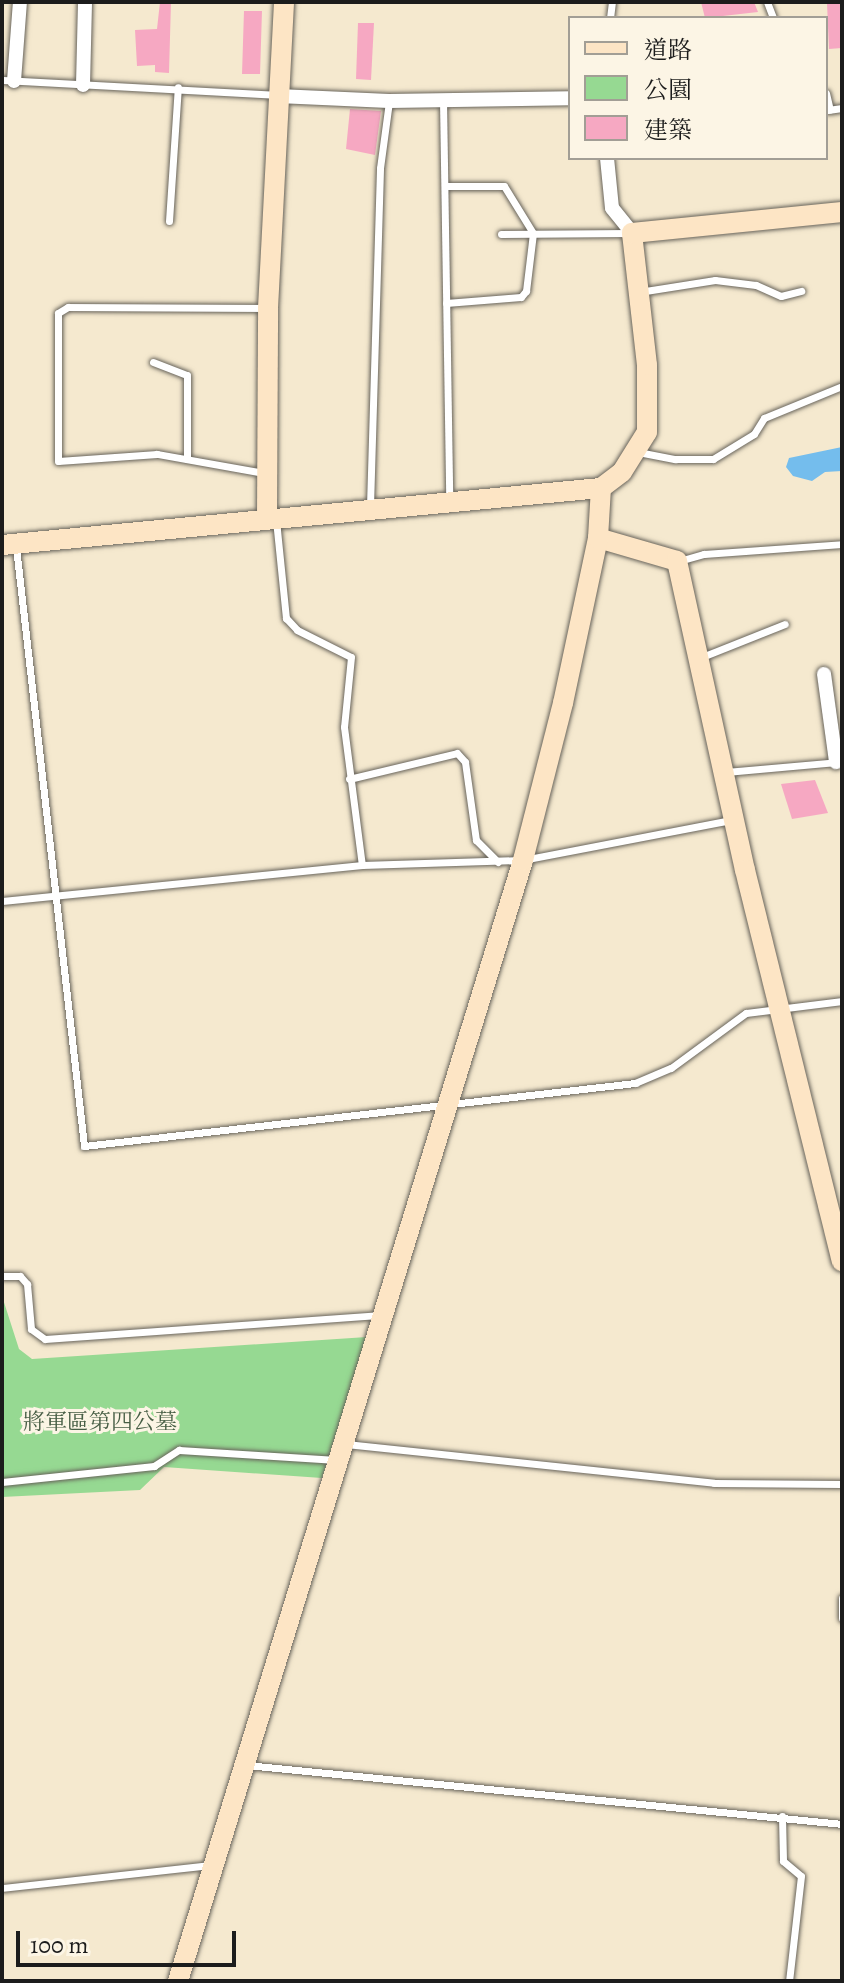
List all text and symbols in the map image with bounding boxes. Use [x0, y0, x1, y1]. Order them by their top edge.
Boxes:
legend [568, 16, 828, 160]
text: 道路 [644, 34, 692, 66]
text: 公園 [644, 74, 692, 106]
text: 建築 [644, 114, 692, 146]
park label: 將軍區第四公墓 [23, 1410, 177, 1436]
scale bar [20, 1915, 240, 1965]
text: 100 m [30, 1929, 89, 1961]

